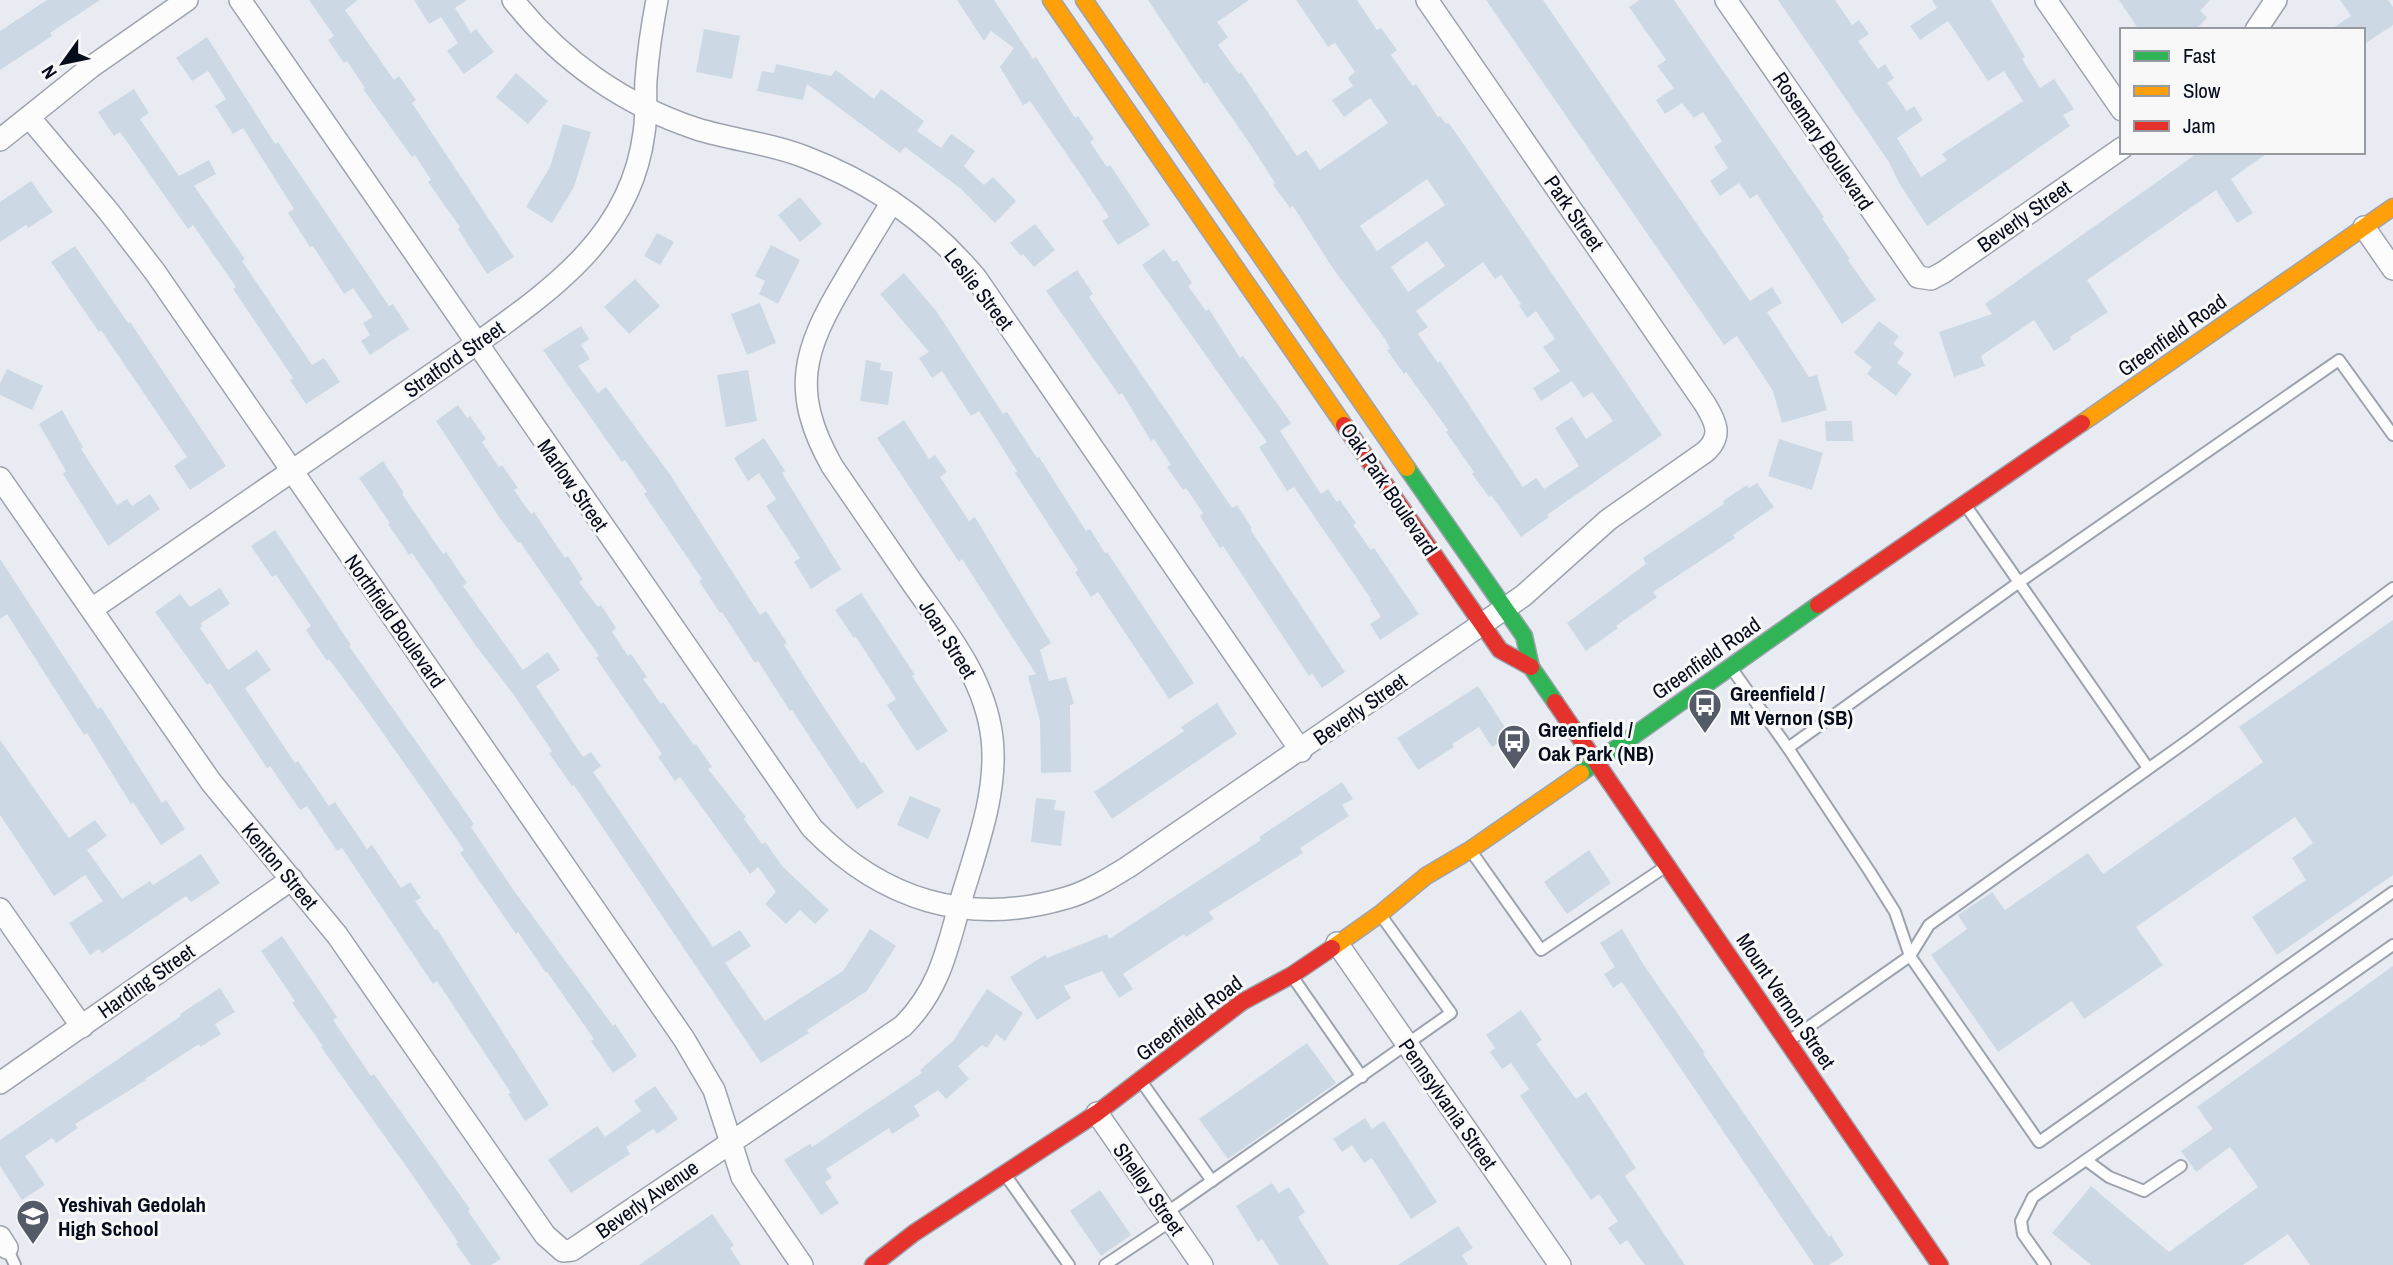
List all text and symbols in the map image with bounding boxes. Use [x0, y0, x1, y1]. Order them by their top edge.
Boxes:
north arrow [28, 28, 98, 98]
legend [2120, 28, 2365, 154]
text: Fast [2183, 41, 2216, 70]
text: N [35, 60, 63, 84]
street label: Rosemary Boulevard [1766, 66, 1880, 216]
text: Slow [2183, 76, 2221, 105]
text: Jam [2183, 111, 2216, 140]
street label: Park Street [1537, 169, 1611, 257]
street label: Beverly Street [1971, 173, 2077, 259]
street label: Leslie Street [938, 242, 1020, 336]
street label: Greenfield Road [2112, 287, 2232, 383]
street label: Stratford Street [398, 314, 510, 404]
street label: Oak Park Boulevard [1334, 417, 1444, 561]
street label: Marlow Street [531, 433, 615, 537]
street label: Northfield Boulevard [338, 548, 452, 694]
street label: Joan Street [912, 594, 984, 684]
street label: Greenfield Road [1646, 610, 1766, 706]
street label: Beverly Street [1307, 666, 1413, 752]
place label: Greenfield / Mt Vernon (SB) [1730, 679, 1853, 732]
bus stop icon: Greenfield / Mt Vernon (SB) [1686, 686, 1724, 735]
place label: Greenfield / Oak Park (NB) [1538, 715, 1654, 768]
bus stop icon: Greenfield / Oak Park (NB) [1495, 722, 1533, 771]
street label: Kenton Street [235, 816, 325, 916]
street label: Mount Vernon Street [1730, 927, 1842, 1075]
street label: Harding Street [92, 937, 200, 1025]
street label: Greenfield Road [1130, 968, 1248, 1068]
street label: Pennsylvania Street [1392, 1033, 1504, 1176]
street label: Shelley Street [1106, 1137, 1192, 1241]
street label: Beverly Avenue [590, 1153, 704, 1245]
place label: Yeshivah Gedolah High School [58, 1190, 206, 1243]
school or university icon: Yeshivah Gedolah High School [14, 1197, 52, 1246]

